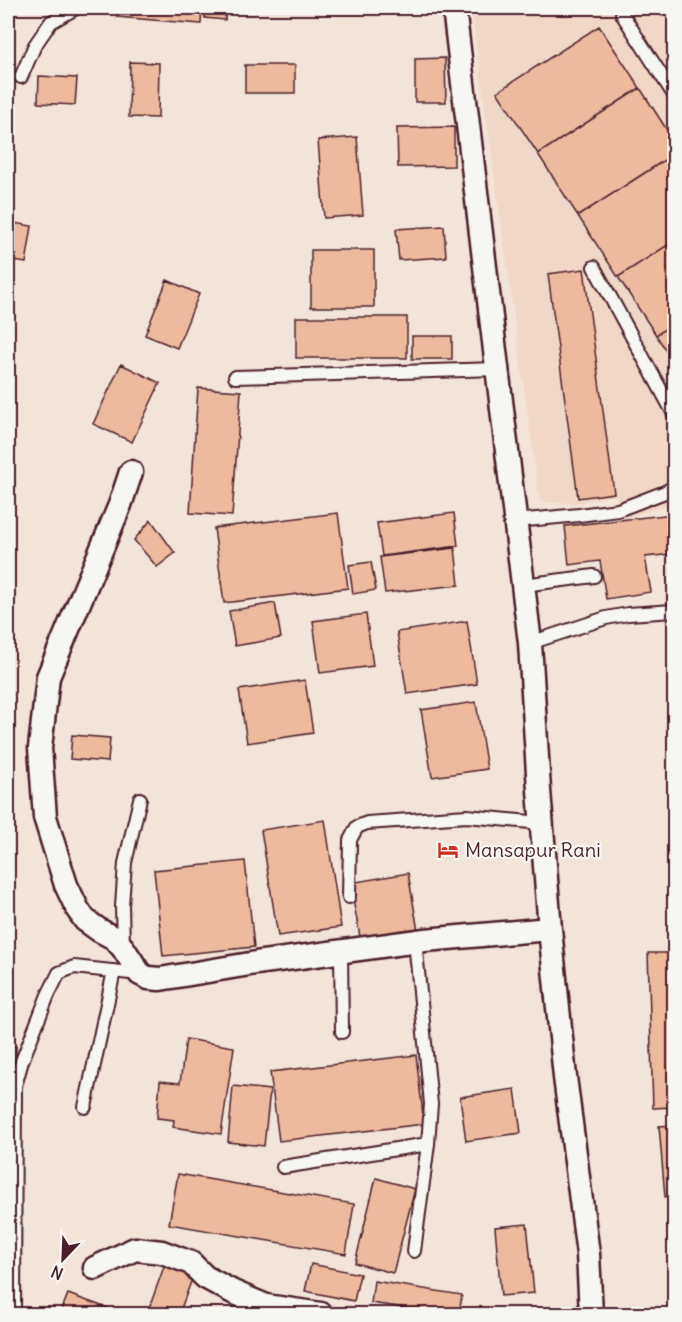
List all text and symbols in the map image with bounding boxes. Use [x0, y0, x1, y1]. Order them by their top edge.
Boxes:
place label: Mansapur Rani [465, 837, 601, 862]
hotel icon: Mansapur Rani [436, 838, 460, 862]
north arrow [33, 1229, 93, 1289]
text: N [48, 1261, 66, 1284]

